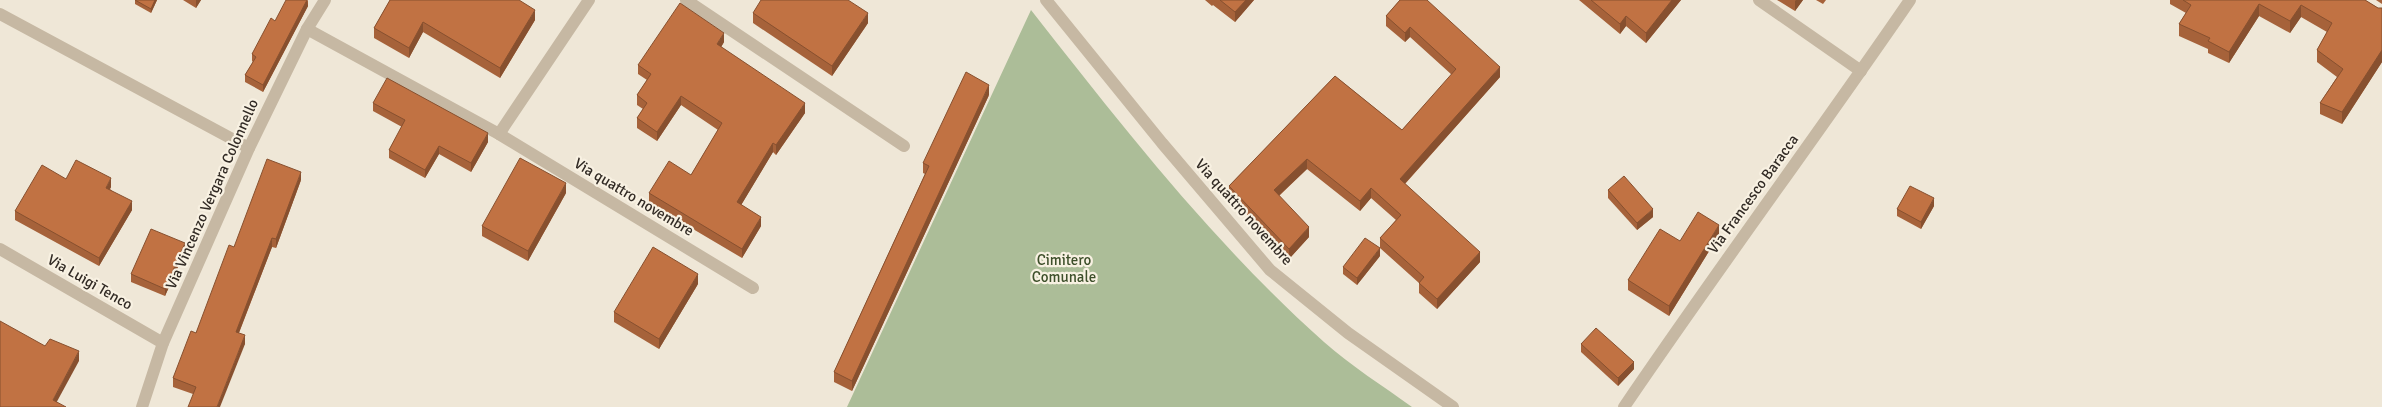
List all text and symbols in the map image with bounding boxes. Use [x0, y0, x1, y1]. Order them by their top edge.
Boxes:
street label: Via Vincenzo Vergara Colonnello [162, 96, 262, 292]
street label: Via Francesco Baracca [1704, 131, 1802, 257]
street label: Via quattro novembre [571, 154, 697, 240]
street label: Via quattro novembre [1192, 155, 1296, 269]
street label: Via Luigi Tenco [44, 250, 136, 314]
park label: Cimitero Comunale [1032, 251, 1096, 286]

